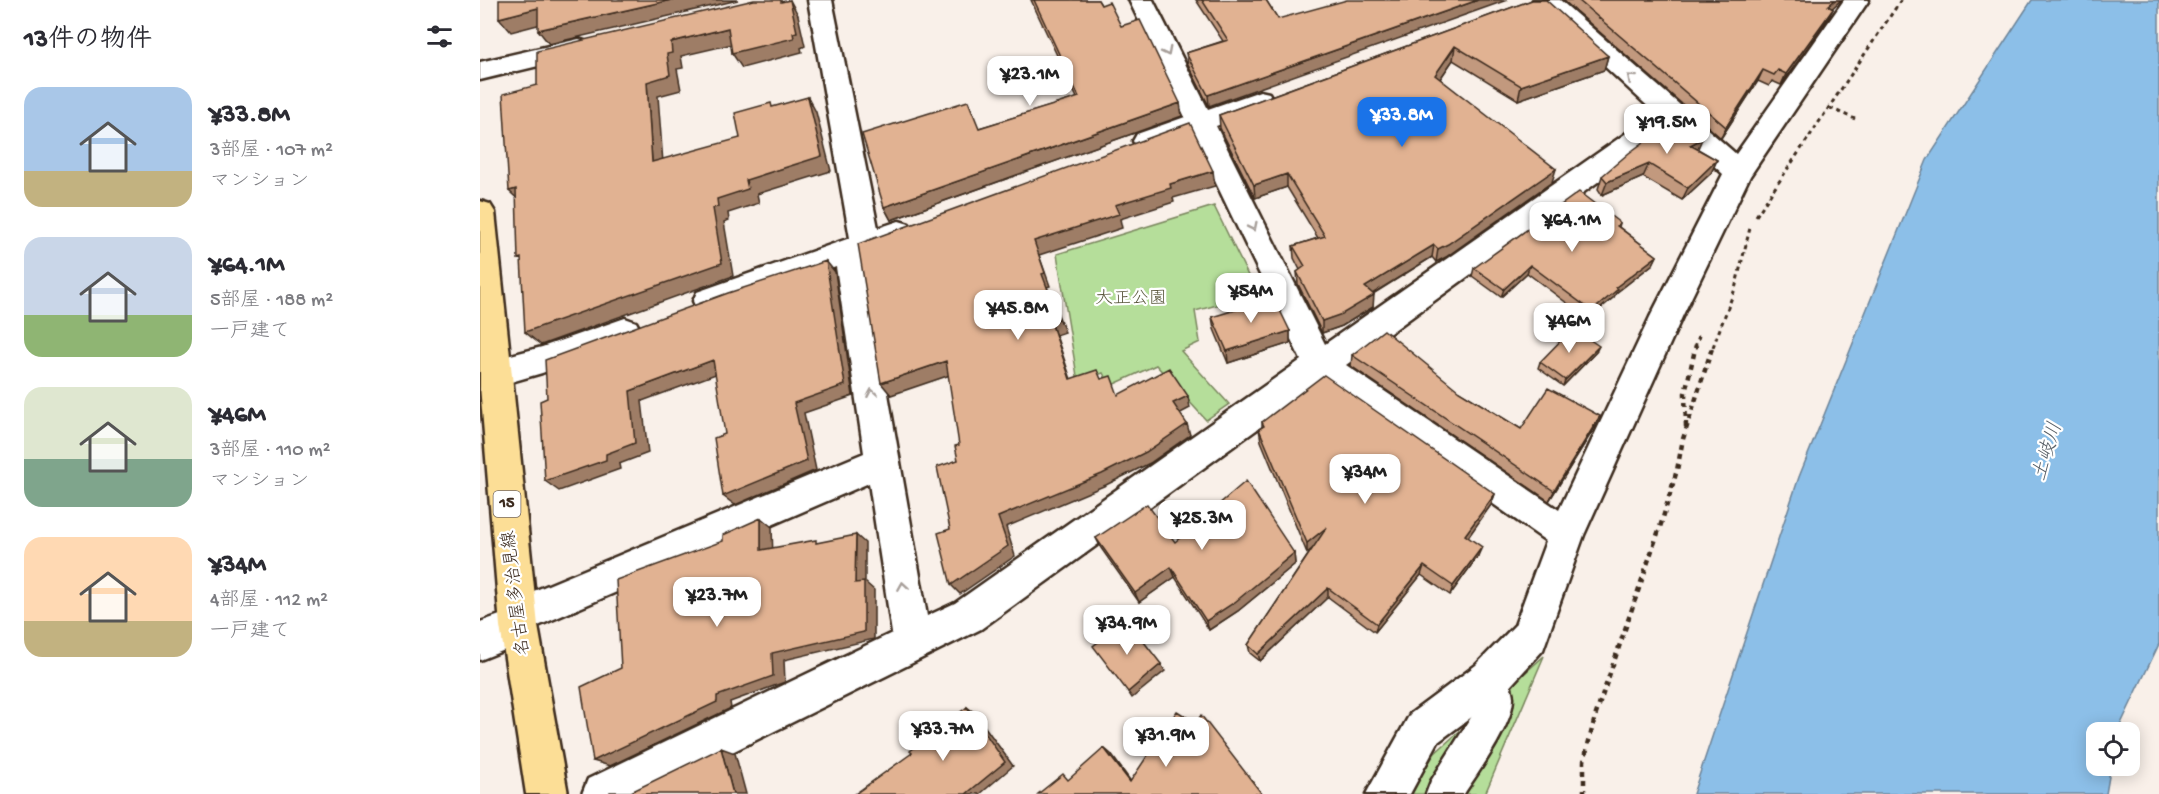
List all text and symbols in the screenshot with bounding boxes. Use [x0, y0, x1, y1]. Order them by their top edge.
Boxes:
icon: filters [423, 20, 456, 53]
text: 13件の物件 [24, 26, 152, 57]
one-way arrow [1160, 46, 1171, 57]
pin: ¥23.1M [981, 56, 1079, 107]
text: ¥23.1M [1001, 64, 1059, 87]
one-way arrow [1627, 74, 1638, 85]
pin: ¥33.8M [1353, 97, 1451, 148]
text: ¥33.8M [210, 101, 290, 132]
pin: ¥19.5M [1618, 104, 1716, 155]
text: ¥33.8M [1371, 105, 1433, 128]
icon: home [72, 111, 144, 183]
text: ¥19.5M [1638, 112, 1696, 135]
text: 3部屋 · 107 m² [210, 140, 333, 163]
text: マンション [210, 171, 309, 194]
pin: ¥64.1M [1523, 202, 1621, 253]
text: ¥64.1M [1543, 210, 1601, 233]
one-way arrow [1245, 221, 1257, 232]
text: ¥64.1M [210, 251, 284, 282]
icon: home [72, 261, 144, 333]
pin: ¥54M [1215, 273, 1287, 324]
text: ¥54M [1229, 281, 1273, 304]
park label: 大正公園 [1095, 289, 1167, 310]
text: 5部屋 · 188 m² [210, 290, 333, 313]
pin: ¥45.8M [969, 290, 1067, 341]
text: ¥45.8M [988, 298, 1048, 321]
pin: ¥46M [1533, 303, 1605, 354]
text: ¥46M [1548, 311, 1590, 334]
text: 一戸建て [210, 321, 290, 344]
one-way arrow [866, 389, 879, 399]
text: ¥46M [210, 401, 266, 432]
icon: home [72, 411, 144, 483]
water label: 土岐川 [2028, 420, 2069, 484]
text: 3部屋 · 110 m² [210, 440, 331, 463]
pin: ¥34M [1329, 454, 1401, 505]
text: ¥34M [1344, 462, 1387, 485]
text: マンション [210, 471, 309, 494]
road number: 15 [494, 491, 520, 517]
pin: ¥25.3M [1153, 500, 1251, 551]
text: ¥25.3M [1172, 508, 1232, 531]
street label: 名古屋多治見線 [498, 529, 535, 657]
text: ¥34M [210, 551, 266, 582]
icon: home [72, 561, 144, 633]
pin: ¥23.7M [668, 577, 766, 628]
one-way arrow [898, 581, 910, 590]
text: ¥23.7M [687, 585, 747, 608]
text: 4部屋 · 112 m² [210, 590, 328, 613]
pin: ¥34.9M [1078, 605, 1176, 656]
text: ¥34.9M [1097, 613, 1157, 636]
text: 一戸建て [210, 621, 290, 644]
pin: ¥33.7M [894, 711, 992, 762]
pin: ¥31.9M [1117, 717, 1215, 768]
text: ¥33.7M [913, 719, 973, 742]
map controls [2086, 722, 2140, 776]
button: locate [2086, 722, 2140, 776]
text: ¥31.9M [1137, 725, 1195, 748]

